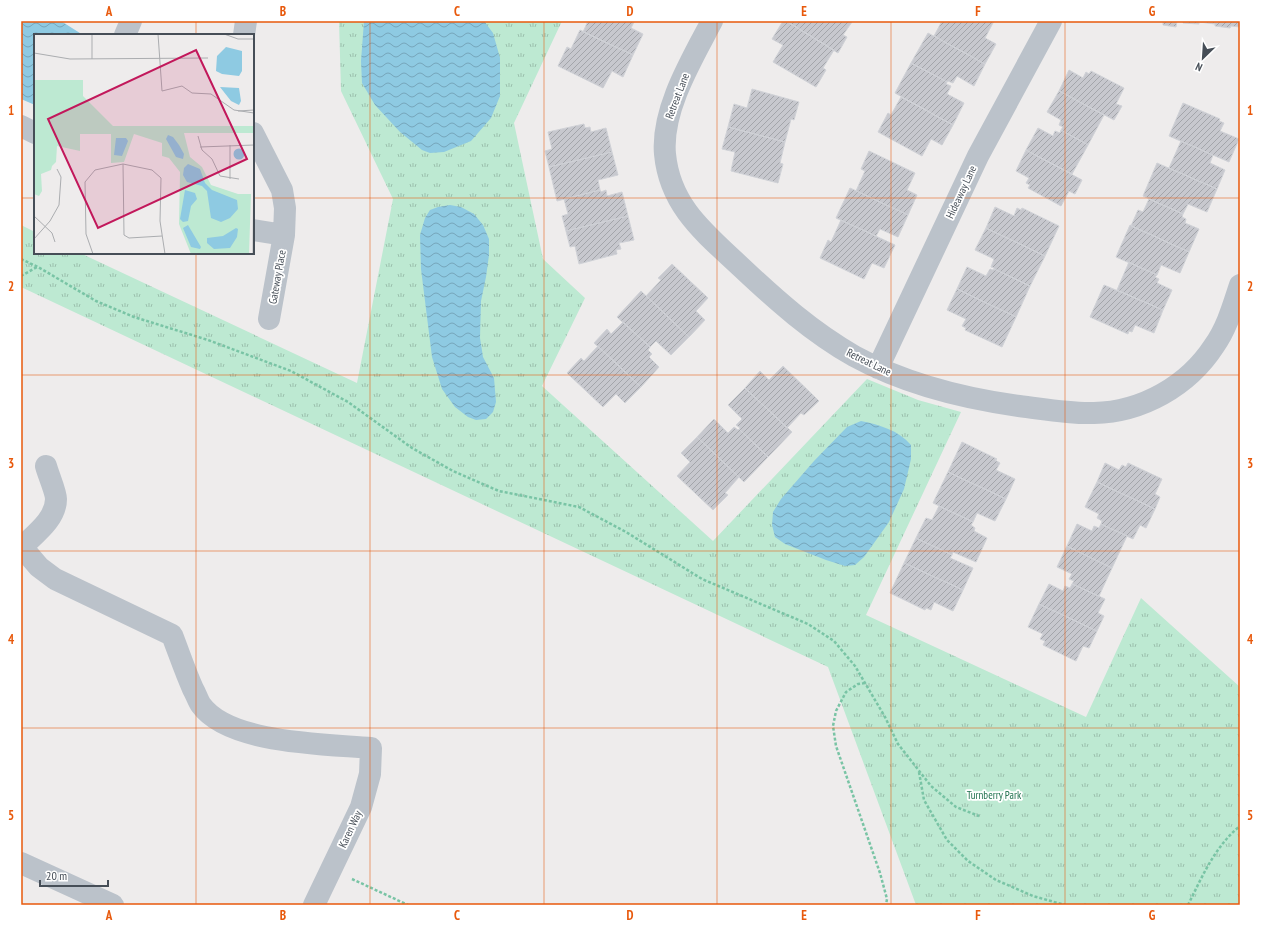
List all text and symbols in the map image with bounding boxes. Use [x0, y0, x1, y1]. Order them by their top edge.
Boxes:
text: A [105, 3, 113, 20]
text: B [280, 3, 286, 20]
text: C [454, 3, 460, 20]
text: D [627, 3, 634, 20]
text: E [801, 3, 807, 20]
text: F [975, 3, 981, 20]
text: G [1149, 3, 1156, 20]
inset map [34, 34, 254, 254]
north arrow [1183, 38, 1223, 78]
text: N [1193, 59, 1204, 75]
street label: Retreat Lane [662, 71, 692, 121]
text: 1 [8, 102, 14, 119]
text: 1 [1247, 102, 1253, 119]
street label: Hideaway Lane [943, 163, 980, 221]
street label: Gateway Place [265, 249, 289, 305]
text: 2 [8, 278, 14, 295]
text: 2 [1247, 278, 1253, 295]
street label: Retreat Lane [844, 345, 894, 379]
text: 3 [8, 455, 14, 472]
text: 3 [1247, 455, 1253, 472]
text: 4 [8, 631, 15, 648]
text: 4 [1247, 631, 1254, 648]
park label: Turnberry Park [967, 788, 1022, 802]
text: 5 [8, 807, 14, 824]
street label: Karen Way [335, 807, 365, 850]
text: 5 [1247, 807, 1253, 824]
scale bar [40, 862, 108, 888]
text: 20 m [46, 868, 67, 883]
text: A [105, 907, 113, 924]
text: B [280, 907, 286, 924]
text: C [454, 907, 460, 924]
text: D [627, 907, 634, 924]
text: E [801, 907, 807, 924]
text: F [975, 907, 981, 924]
text: G [1149, 907, 1156, 924]

